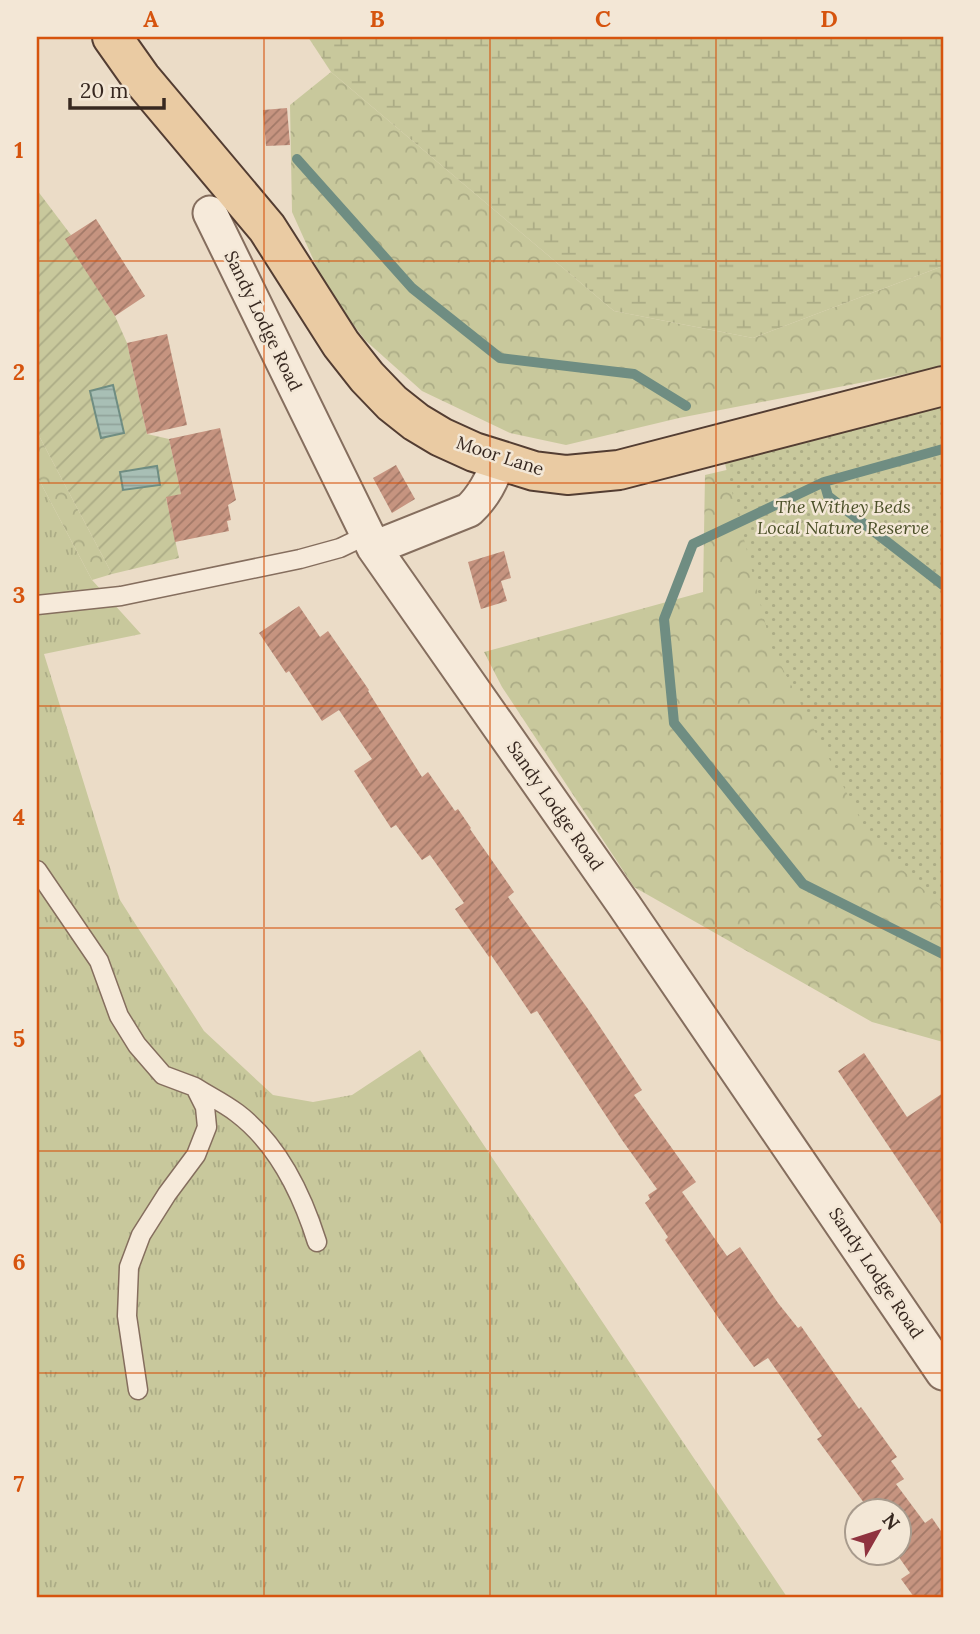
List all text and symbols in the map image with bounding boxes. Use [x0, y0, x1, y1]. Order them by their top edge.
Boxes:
text: A [143, 4, 159, 33]
text: B [369, 4, 385, 33]
text: C [595, 4, 611, 33]
text: D [820, 4, 838, 33]
scale bar [70, 66, 164, 110]
text: 20 m [80, 77, 129, 104]
text: 1 [14, 135, 24, 164]
street label: Sandy Lodge Road [220, 247, 307, 395]
text: 2 [13, 357, 25, 386]
street label: Moor Lane [453, 431, 547, 481]
park label: The Withey Beds Local Nature Reserve [757, 495, 929, 539]
text: 3 [13, 580, 25, 609]
street label: Sandy Lodge Road [502, 736, 609, 875]
text: 4 [13, 802, 25, 831]
text: 5 [13, 1024, 25, 1053]
street label: Sandy Lodge Road [824, 1203, 929, 1343]
text: 6 [12, 1247, 26, 1276]
text: 7 [14, 1469, 25, 1498]
north arrow [844, 1498, 914, 1568]
text: N [877, 1508, 905, 1535]

